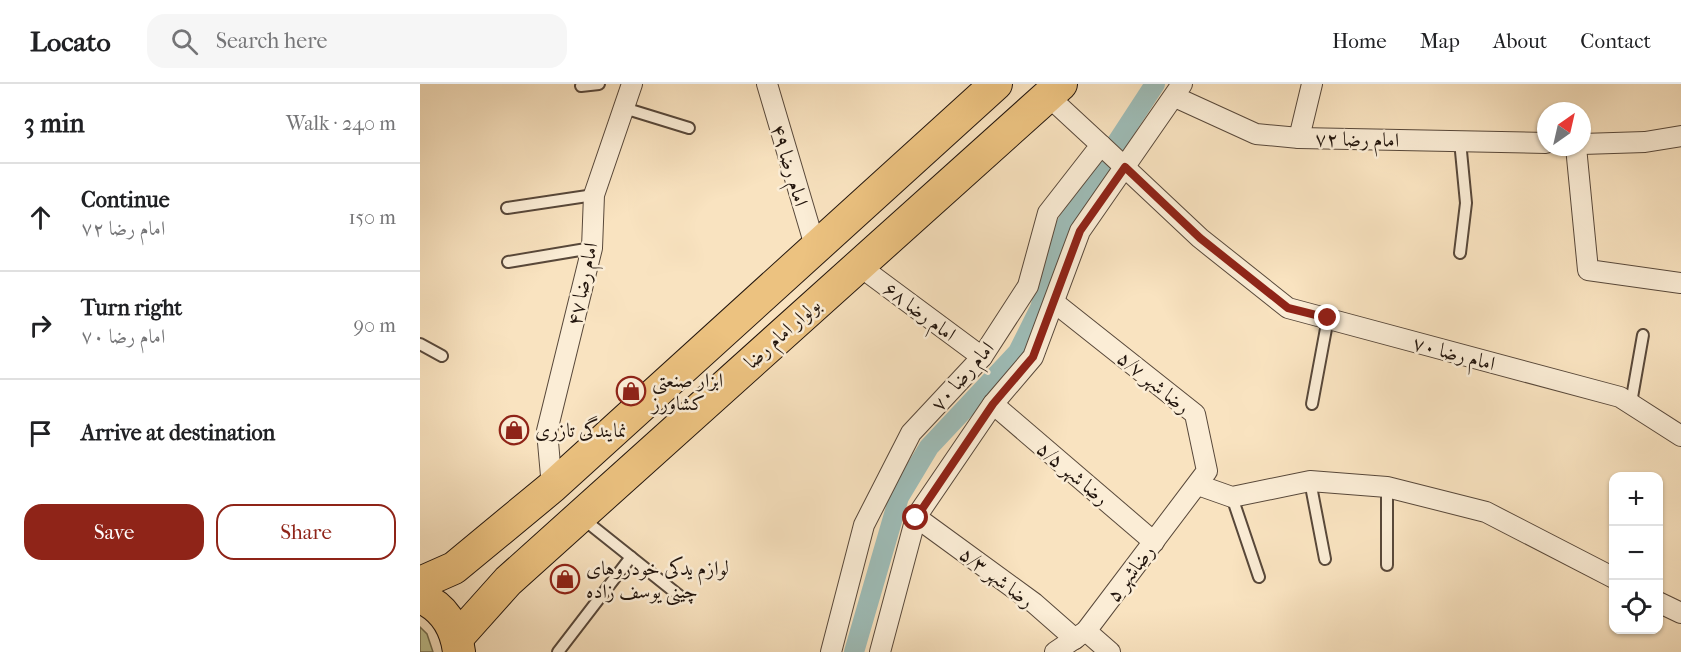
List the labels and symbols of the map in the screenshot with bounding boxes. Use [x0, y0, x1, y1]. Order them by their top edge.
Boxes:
north arrow [1537, 102, 1591, 156]
street label: امام رضا ۴۹ [760, 121, 813, 211]
street label: امام رضا ۷۲ [1315, 127, 1399, 158]
street label: امام رضا ۴۷ [562, 241, 608, 329]
street label: امام رضا ۶۸ [876, 277, 960, 351]
street label: بولوار امام رضا [740, 293, 829, 378]
route end [1314, 304, 1340, 330]
street label: امام رضا ۷۰ [1409, 331, 1498, 381]
street label: امام رضا ۷۰ [926, 337, 1003, 420]
street label: رضا شهر ۵/۷ [1112, 346, 1194, 419]
place label: ابزار صنعتی کشاورز [650, 369, 723, 415]
shop icon: ابزار صنعتی کشاورز [615, 375, 647, 407]
shop icon: نمایندگی تازری [498, 414, 530, 446]
place label: نمایندگی تازری [535, 415, 627, 442]
street label: رضا شهر ۵/۵ [1032, 437, 1113, 511]
route start [902, 504, 928, 530]
street label: رضاشهر ۵ [1102, 540, 1160, 607]
street label: ۵/۳ رضا شهر [955, 542, 1038, 613]
place label: لوازم یدکی خودروهای چینی یوسف زاده [586, 556, 729, 606]
shop icon: لوازم یدکی خودروهای چینی یوسف زاده [549, 563, 581, 595]

